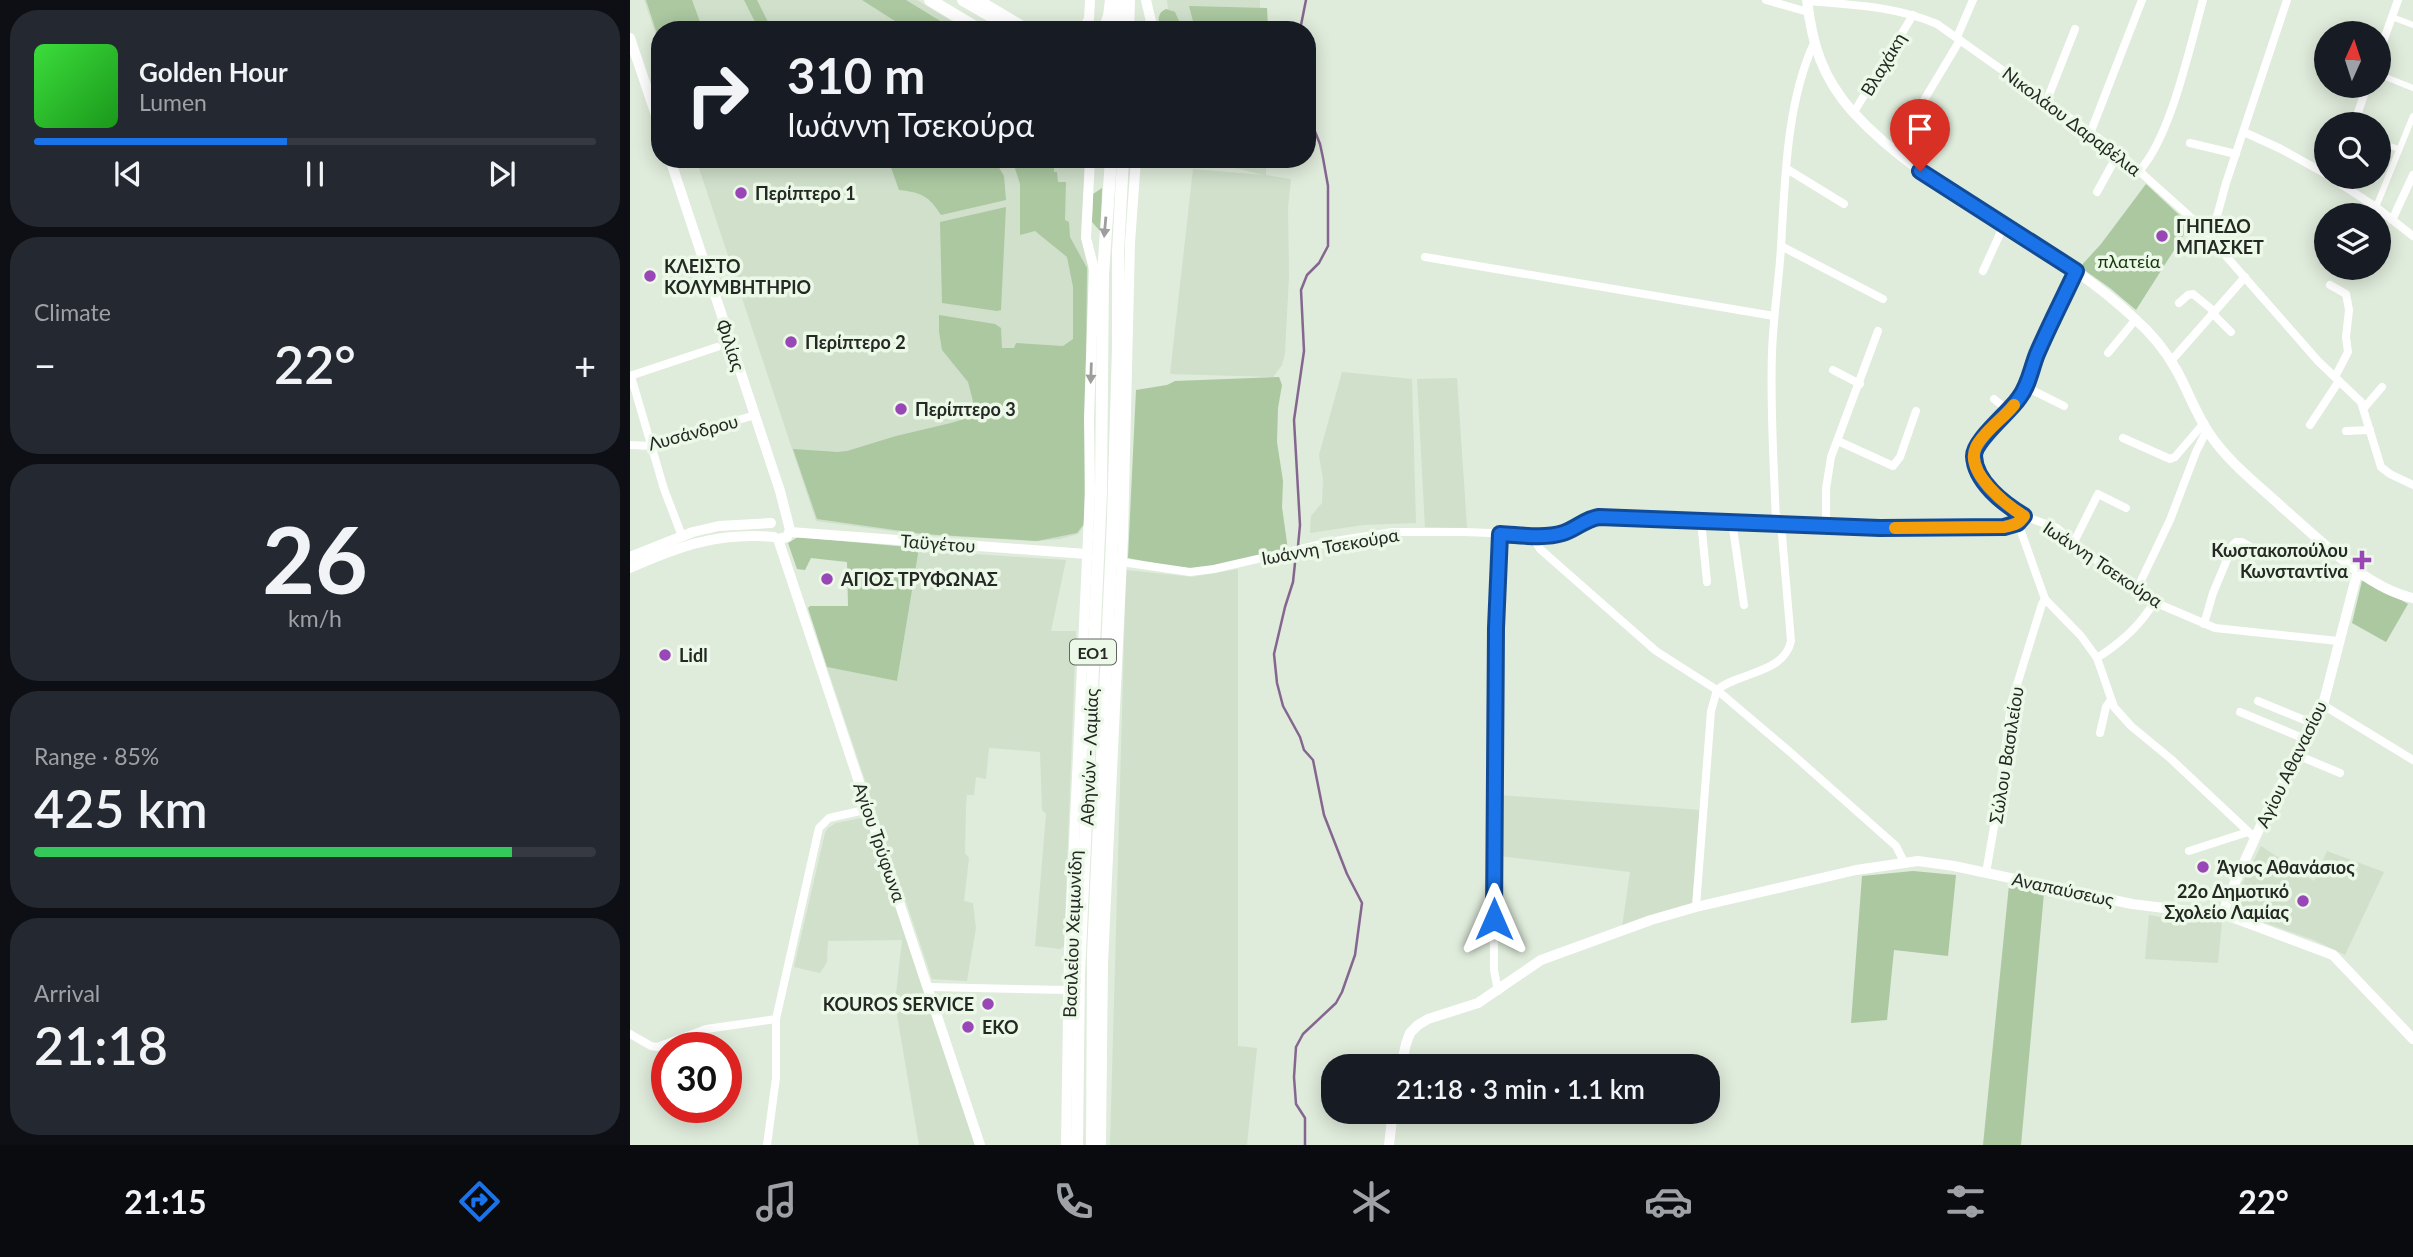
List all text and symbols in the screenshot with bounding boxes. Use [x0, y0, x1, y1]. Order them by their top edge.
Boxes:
north arrow [2314, 21, 2390, 98]
map controls [2314, 21, 2391, 280]
street label: Βλαχάκη [1856, 28, 1910, 100]
text: 310 m [787, 46, 925, 104]
icon: right [672, 49, 763, 140]
text: Golden Hour [139, 56, 288, 88]
street label: Νικολάου Δαραβέλια [1998, 62, 2146, 180]
text: Lumen [139, 88, 207, 116]
pin [1890, 99, 1950, 171]
text: Ιωάννη Τσεκούρα [787, 105, 1034, 144]
icon: arrive [1901, 110, 1939, 148]
button: search [2314, 112, 2391, 189]
icon: previous [109, 155, 147, 193]
icon: pause [296, 155, 334, 193]
icon: next [483, 155, 521, 193]
place label: Περίπτερο 1 [755, 182, 856, 204]
marker: Περίπτερο 1 [733, 185, 749, 201]
button: layers [2314, 203, 2391, 280]
place label: ΓΗΠΕΔΟ ΜΠΑΣΚΕΤ [2176, 215, 2264, 258]
one-way arrow [1099, 217, 1110, 239]
marker: ΓΗΠΕΔΟ ΜΠΑΣΚΕΤ [2154, 228, 2170, 244]
park label: πλατεία [2098, 250, 2161, 272]
place label: ΚΛΕΙΣΤΟ ΚΟΛΥΜΒΗΤΗΡΙΟ [664, 255, 811, 298]
marker: ΚΛΕΙΣΤΟ ΚΟΛΥΜΒΗΤΗΡΙΟ [642, 268, 658, 284]
text: Climate [34, 298, 111, 326]
street label: Φιλίας [712, 316, 750, 374]
place label: Περίπτερο 2 [805, 331, 906, 353]
text: 22° [274, 333, 356, 395]
marker: Περίπτερο 2 [783, 334, 799, 350]
text: − [34, 342, 56, 388]
text: + [574, 342, 596, 388]
one-way arrow [1085, 362, 1096, 384]
place label: Περίπτερο 3 [915, 398, 1016, 420]
marker: Περίπτερο 3 [893, 401, 909, 417]
street label: Λυσάνδρου [646, 409, 740, 455]
text: 26 [262, 504, 368, 613]
street label: Ιωάννη Τσεκούρα [2039, 516, 2167, 612]
street label: Ιωάννη Τσεκούρα [1260, 523, 1401, 569]
street label: Ταϋγέτου [900, 529, 976, 557]
place label: Κωστακοπούλου Κωνσταντίνα [2211, 539, 2348, 582]
marker: Κωστακοπούλου Κωνσταντίνα [2354, 552, 2370, 568]
place label: ΑΓΙΟΣ ΤΡΥΦΩΝΑΣ [840, 568, 998, 590]
marker: ΑΓΙΟΣ ΤΡΥΦΩΝΑΣ [819, 571, 835, 587]
text: km/h [288, 604, 342, 632]
road number: ΕΟ1 [1070, 639, 1116, 664]
place label: Lidl [679, 644, 708, 666]
marker: Lidl [657, 647, 673, 663]
street label: Σώλου Βασιλείου [1984, 685, 2028, 825]
street label: Αθηνών - Λαμίας [1076, 687, 1102, 826]
street label: Αγίου Αθανασίου [2251, 697, 2331, 831]
text: Range · 85% [34, 742, 159, 770]
text: 425 km [34, 777, 208, 839]
street label: Αγίου Τρύφωνα [849, 779, 911, 905]
street label: Βασιλείου Χειμωνίδη [1058, 850, 1086, 1018]
place label: Άγιος Αθανάσιος [2216, 856, 2355, 878]
marker: Άγιος Αθανάσιος [2195, 859, 2211, 875]
street label: Αναπαύσεως [2010, 867, 2117, 911]
place label: 22ο Δημοτικό Σχολείο Λαμίας [2164, 880, 2289, 923]
position arrow [1457, 882, 1531, 956]
marker: 22ο Δημοτικό Σχολείο Λαμίας [2295, 893, 2311, 909]
text: Arrival [34, 979, 100, 1007]
place label: KOUROS SERVICE [823, 993, 974, 1015]
marker: KOUROS SERVICE [980, 996, 996, 1012]
text: 21:18 [34, 1014, 168, 1076]
place label: EKO [982, 1016, 1019, 1038]
marker: EKO [960, 1019, 976, 1035]
speed limit sign: 30 [651, 1032, 742, 1123]
text: 21:18 · 3 min · 1.1 km [1396, 1073, 1645, 1105]
icon: directions [455, 1177, 504, 1226]
icon: music [752, 1177, 801, 1226]
icon: phone [1049, 1177, 1098, 1226]
icon: climate [1347, 1177, 1396, 1226]
icon: car [1644, 1177, 1693, 1226]
icon: filters [1941, 1177, 1990, 1226]
text: 21:15 [124, 1182, 207, 1221]
text: 22° [2238, 1182, 2289, 1221]

